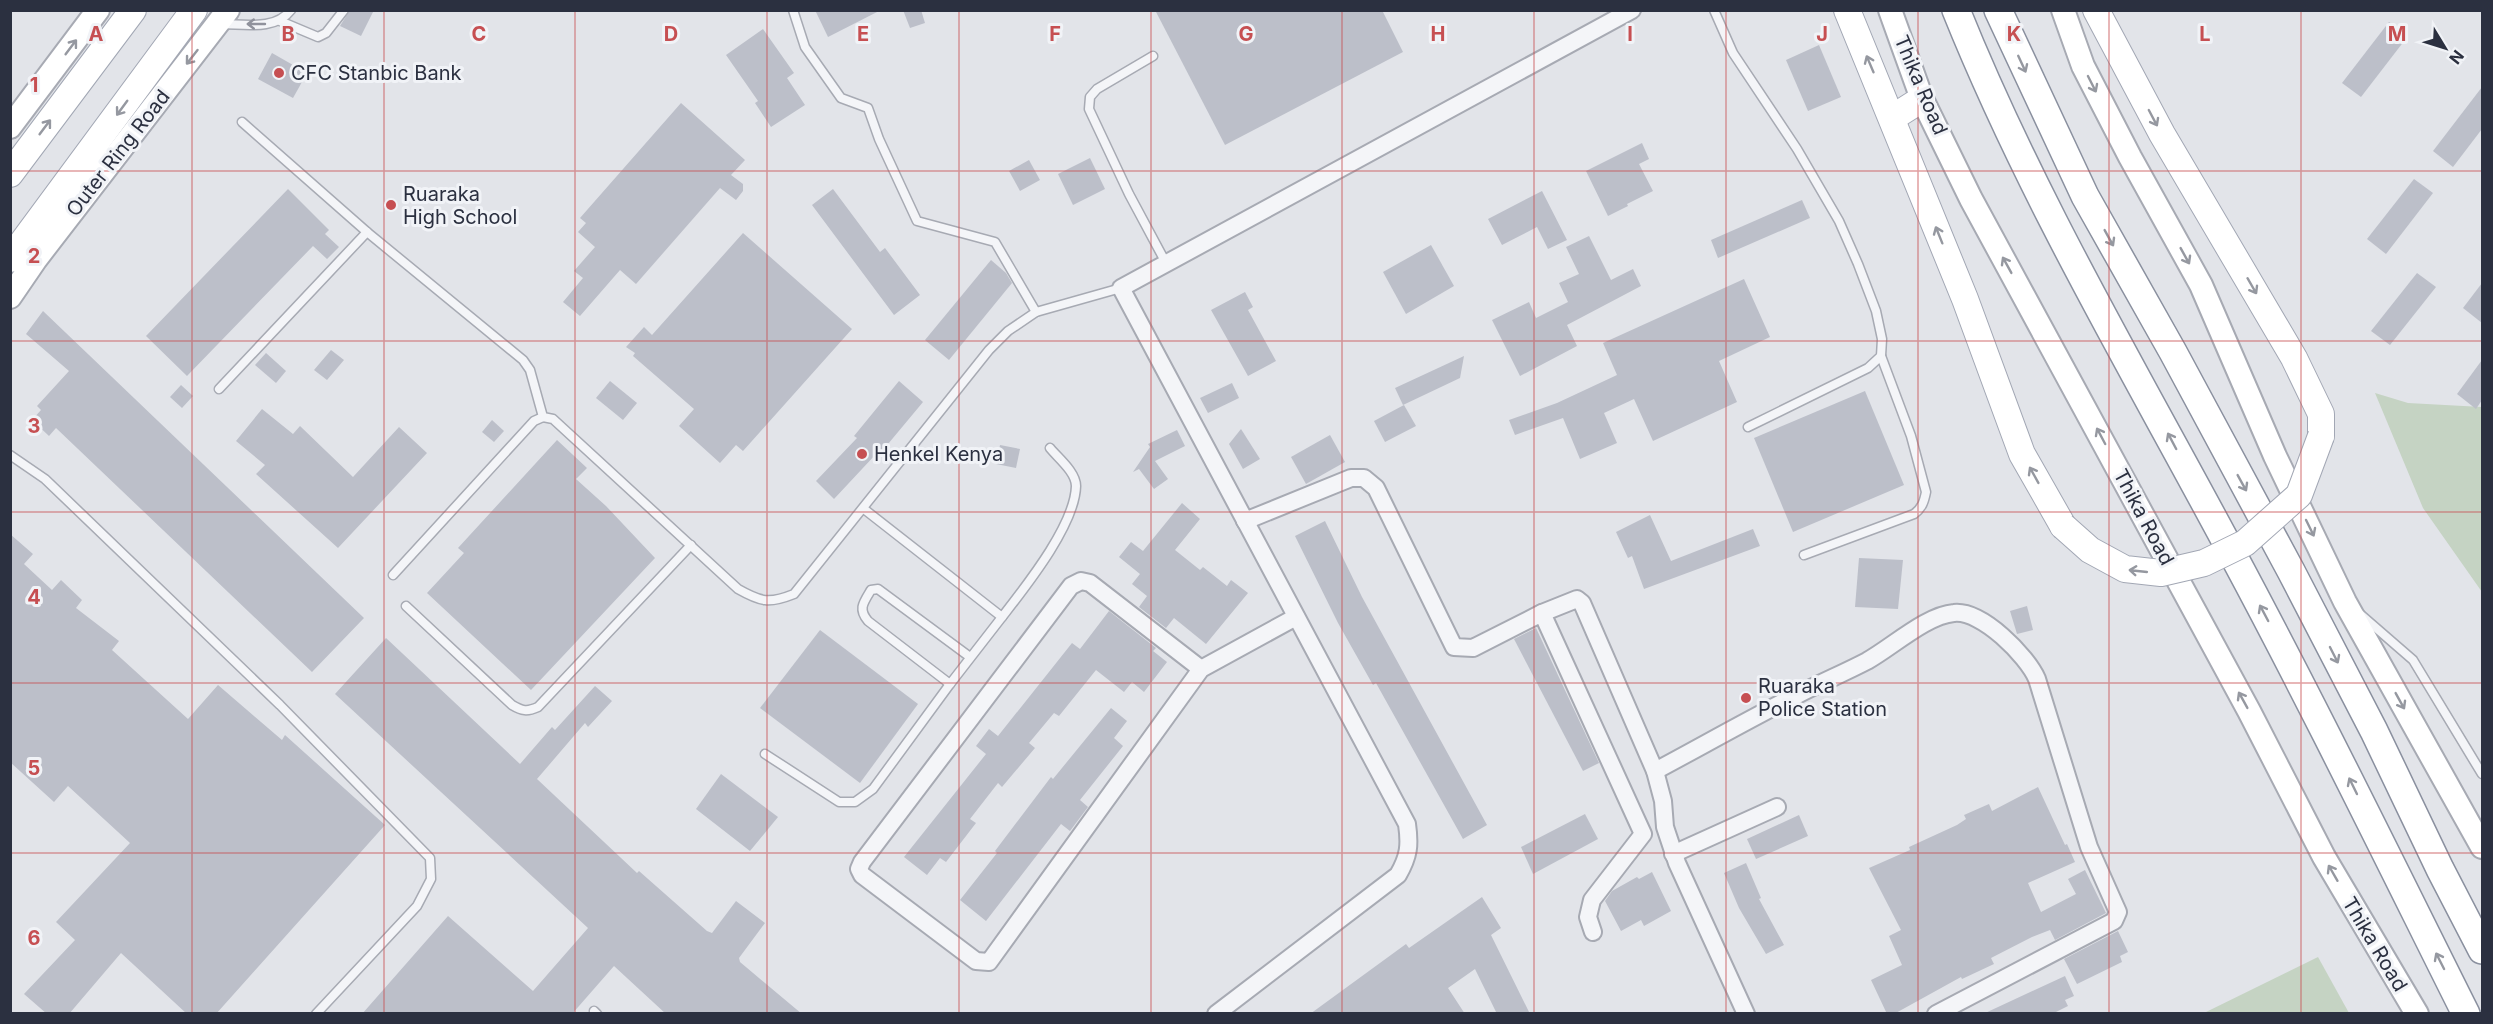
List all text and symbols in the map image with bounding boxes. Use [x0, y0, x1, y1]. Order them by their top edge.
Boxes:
one-way arrow [247, 18, 267, 30]
north arrow [2415, 18, 2475, 78]
text: A [89, 22, 104, 46]
text: B [281, 22, 295, 46]
text: C [472, 22, 486, 46]
text: D [664, 22, 678, 46]
text: E [857, 22, 869, 46]
text: F [1049, 22, 1061, 46]
text: G [1238, 22, 1254, 46]
text: H [1431, 22, 1445, 46]
text: I [1627, 22, 1633, 46]
text: J [1816, 22, 1828, 46]
text: K [2007, 22, 2021, 46]
text: L [2199, 22, 2211, 46]
text: M [2388, 22, 2406, 46]
street label: Thika Road [1889, 32, 1953, 138]
one-way arrow [64, 39, 77, 55]
text: N [2445, 46, 2468, 68]
one-way arrow [185, 48, 198, 64]
one-way arrow [2017, 54, 2028, 72]
one-way arrow [1864, 56, 1875, 74]
place label: CFC Stanbic Bank [291, 61, 461, 85]
marker: CFC Stanbic Bank [272, 66, 286, 80]
text: 1 [30, 73, 38, 97]
one-way arrow [2086, 75, 2098, 92]
street label: Outer Ring Road [61, 85, 175, 221]
one-way arrow [116, 99, 128, 115]
one-way arrow [2147, 109, 2159, 126]
one-way arrow [39, 120, 52, 136]
place label: Ruaraka High School [403, 182, 517, 229]
marker: Ruaraka High School [384, 198, 398, 212]
one-way arrow [1933, 226, 1944, 245]
one-way arrow [2103, 229, 2115, 246]
text: 2 [28, 244, 40, 268]
one-way arrow [2179, 247, 2191, 264]
one-way arrow [2001, 257, 2013, 274]
one-way arrow [2247, 277, 2259, 294]
text: 3 [28, 414, 40, 438]
one-way arrow [2095, 428, 2107, 445]
one-way arrow [2166, 433, 2177, 451]
place label: Henkel Kenya [874, 442, 1003, 466]
marker: Henkel Kenya [855, 447, 869, 461]
street label: Thika Road [2109, 465, 2179, 569]
one-way arrow [2028, 467, 2040, 484]
one-way arrow [2237, 474, 2248, 492]
one-way arrow [2304, 519, 2316, 537]
one-way arrow [2129, 565, 2149, 576]
text: 4 [27, 585, 41, 609]
one-way arrow [2258, 605, 2270, 622]
one-way arrow [2329, 646, 2341, 664]
place label: Ruaraka Police Station [1758, 674, 1887, 721]
marker: Ruaraka Police Station [1739, 691, 1753, 705]
one-way arrow [2237, 692, 2249, 709]
one-way arrow [2394, 692, 2406, 709]
text: 5 [28, 756, 40, 780]
one-way arrow [2347, 778, 2358, 796]
one-way arrow [2327, 865, 2339, 882]
street label: Thika Road [2338, 893, 2412, 995]
text: 6 [28, 926, 41, 950]
one-way arrow [2433, 953, 2445, 971]

